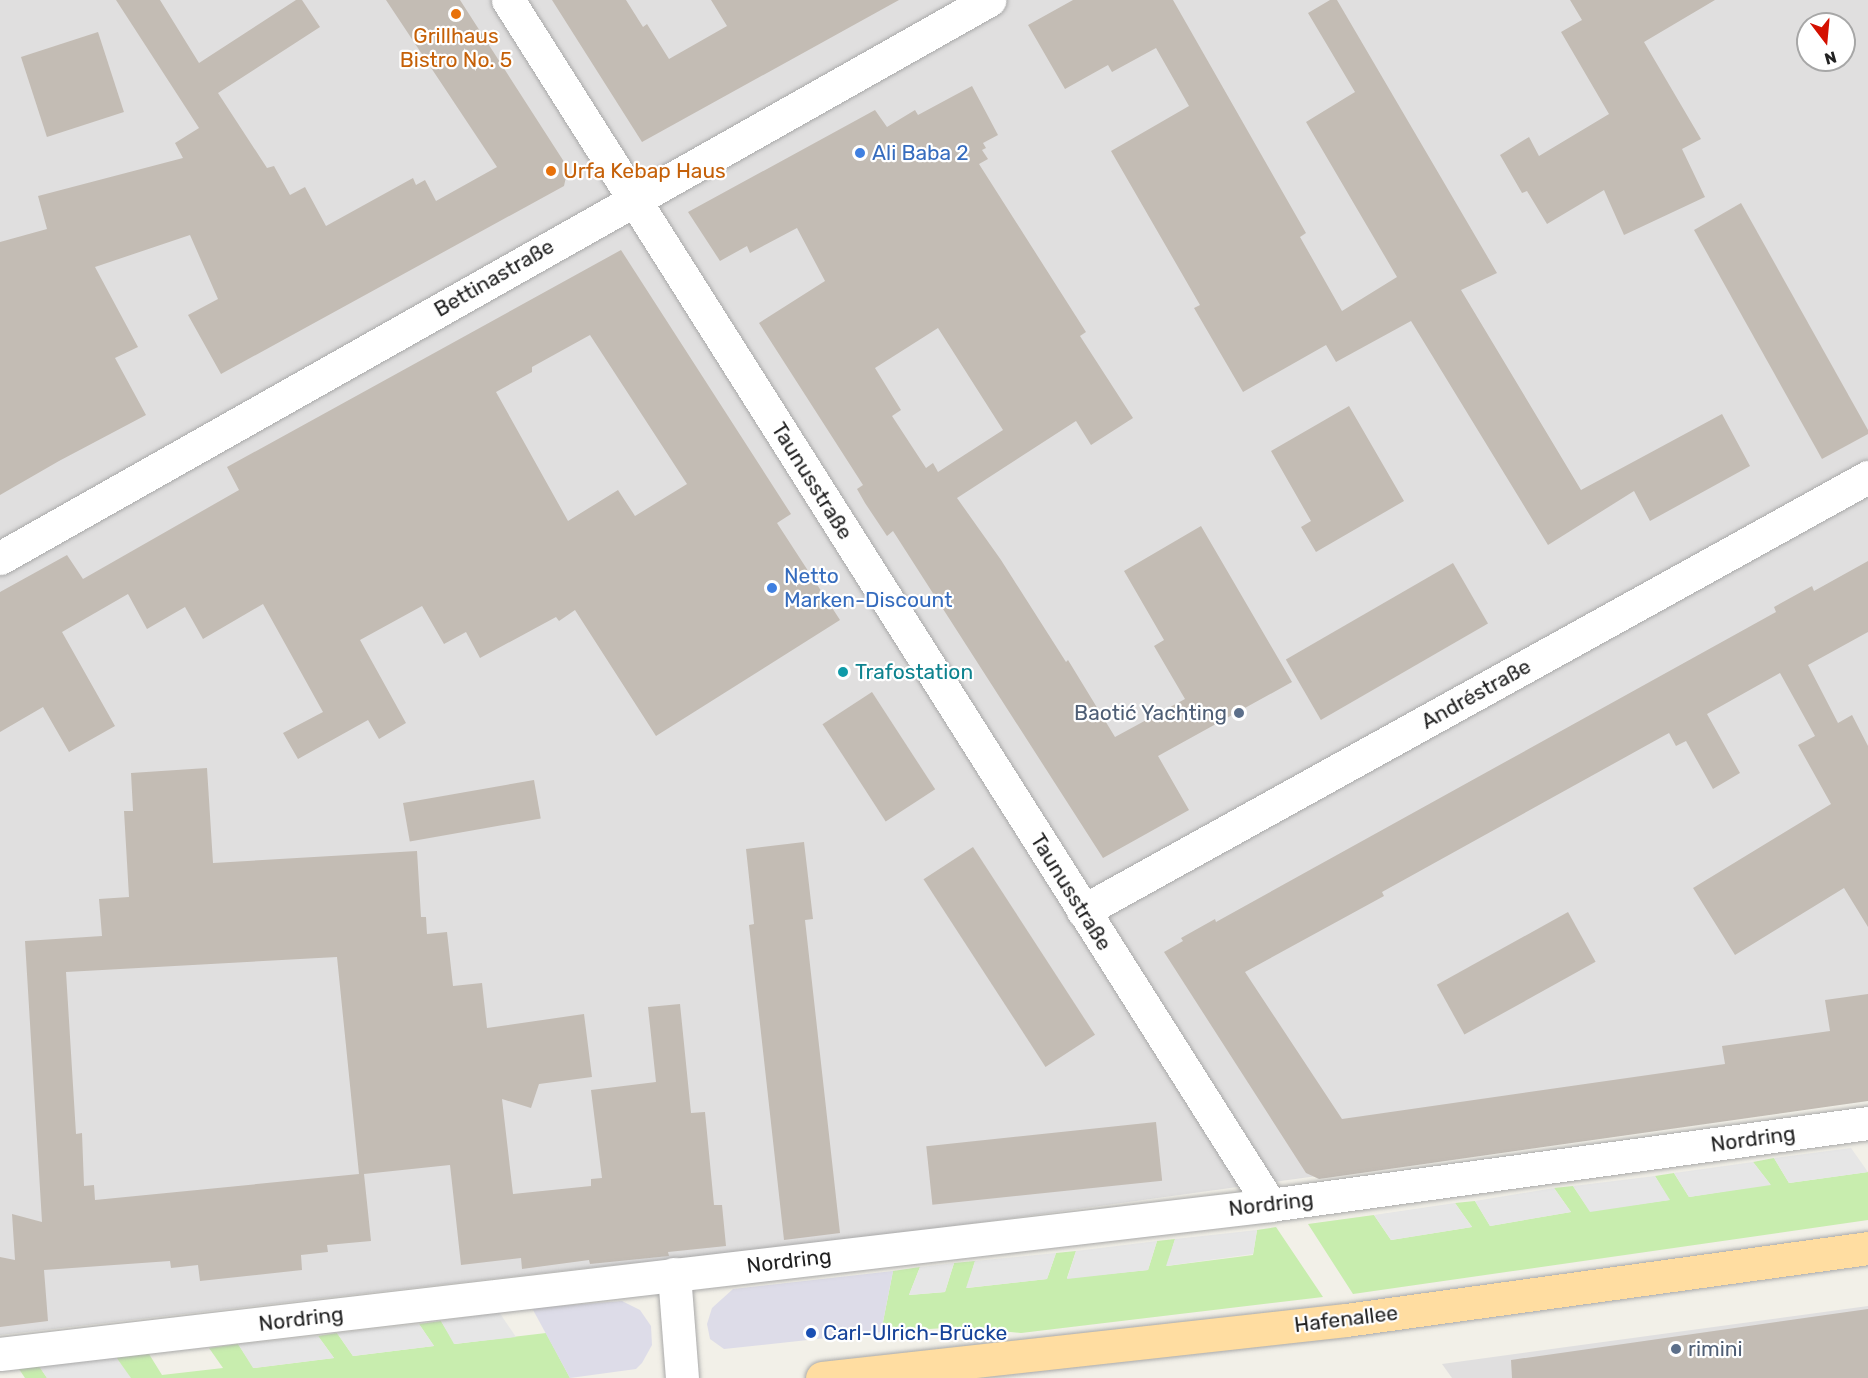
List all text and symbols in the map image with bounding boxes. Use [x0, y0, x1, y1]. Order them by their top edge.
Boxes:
marker: Grillhaus Bistro No. 5 [449, 7, 463, 21]
north arrow [1796, 12, 1856, 72]
place label: Grillhaus Bistro No. 5 [400, 23, 512, 73]
text: N [1822, 47, 1839, 69]
place label: Ali Baba 2 [872, 140, 969, 166]
marker: Ali Baba 2 [853, 146, 867, 160]
place label: Urfa Kebap Haus [563, 158, 726, 184]
marker: Urfa Kebap Haus [544, 164, 558, 178]
street label: Bettinastraße [430, 234, 558, 322]
street label: Taunusstraße [766, 418, 858, 544]
place label: Netto Marken-Discount [784, 563, 952, 613]
marker: Netto Marken-Discount [765, 581, 779, 595]
street label: Andréstraße [1417, 654, 1535, 734]
place label: Trafostation [855, 659, 973, 685]
marker: Trafostation [836, 665, 850, 679]
place label: Baotić Yachting [1074, 700, 1227, 726]
marker: Baotić Yachting [1232, 706, 1246, 720]
street label: Taunusstraße [1025, 829, 1117, 955]
street label: Nordring [1709, 1121, 1797, 1157]
street label: Nordring [1227, 1186, 1315, 1222]
street label: Nordring [745, 1243, 833, 1279]
street label: Hafenallee [1293, 1300, 1399, 1338]
street label: Nordring [257, 1301, 345, 1337]
place label: Carl-Ulrich-Brücke [823, 1320, 1007, 1346]
marker: Carl-Ulrich-Brücke [804, 1326, 818, 1340]
place label: rimini [1688, 1336, 1743, 1362]
marker: rimini [1669, 1342, 1683, 1356]

